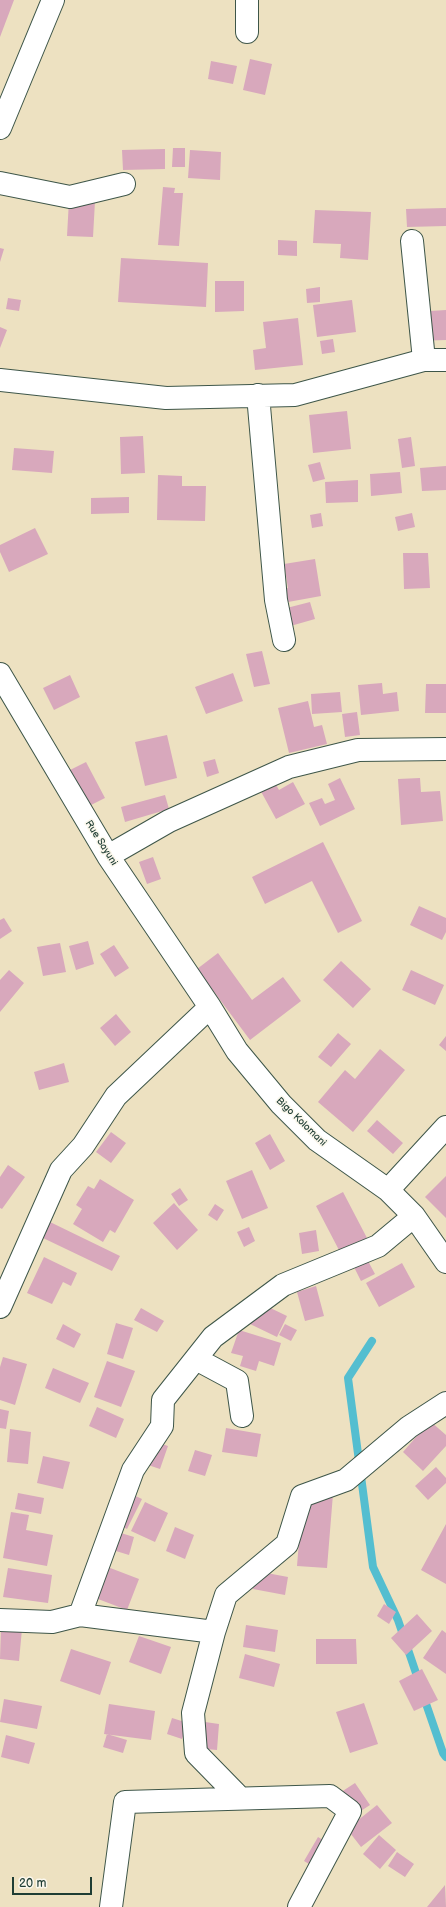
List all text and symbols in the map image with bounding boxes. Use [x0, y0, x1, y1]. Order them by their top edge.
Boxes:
street label: Rue Sayuni [82, 818, 120, 868]
street label: Bigo Kolomani [273, 1095, 329, 1149]
scale bar [14, 1869, 94, 1895]
text: 20 m [19, 1876, 46, 1891]

